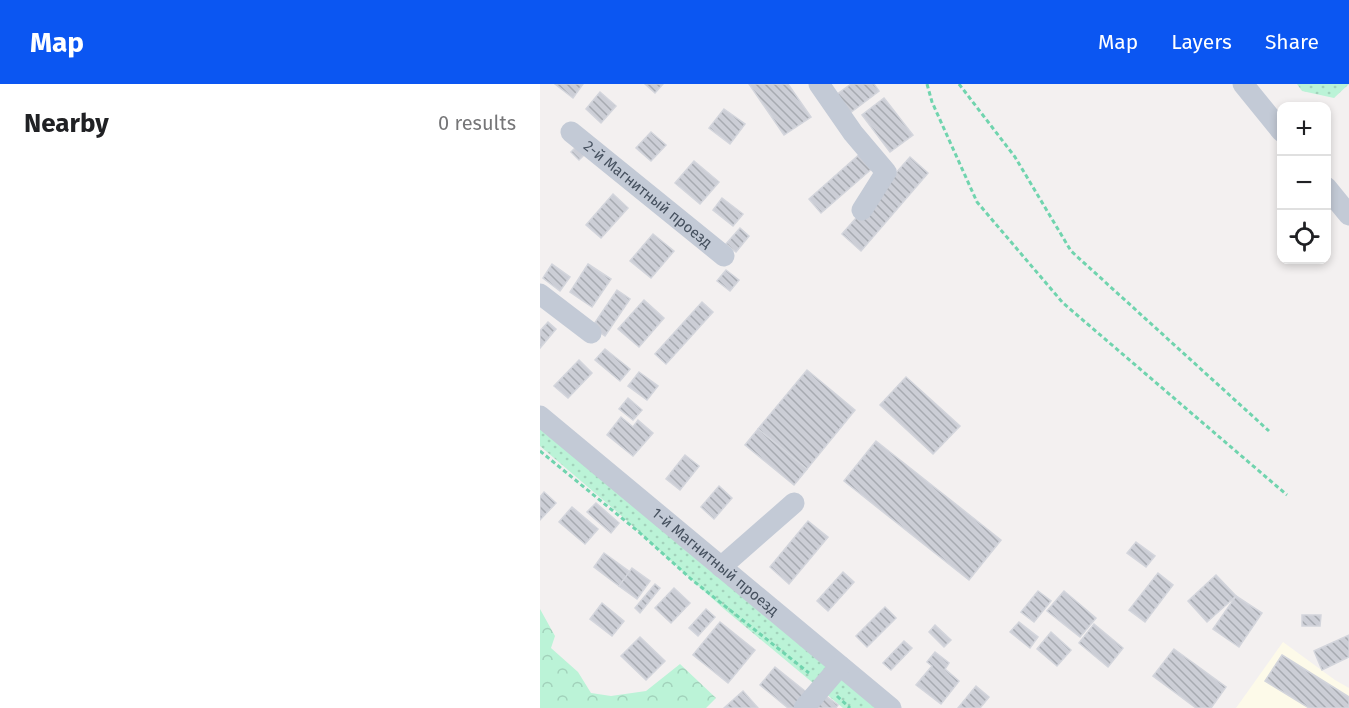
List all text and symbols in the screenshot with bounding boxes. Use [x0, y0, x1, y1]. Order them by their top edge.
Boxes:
text: Map [30, 26, 84, 59]
text: Map [1098, 29, 1138, 55]
text: Layers [1171, 29, 1232, 55]
text: Share [1265, 29, 1319, 55]
map controls [1277, 102, 1331, 264]
button: + [1277, 102, 1331, 156]
text: Nearby [24, 108, 109, 139]
text: 0 results [438, 111, 516, 135]
street label: 2-й Магнитный проезд [580, 137, 716, 252]
button: − [1277, 156, 1331, 210]
button: locate [1277, 210, 1331, 264]
street label: 1-й Магнитный проезд [648, 504, 782, 620]

